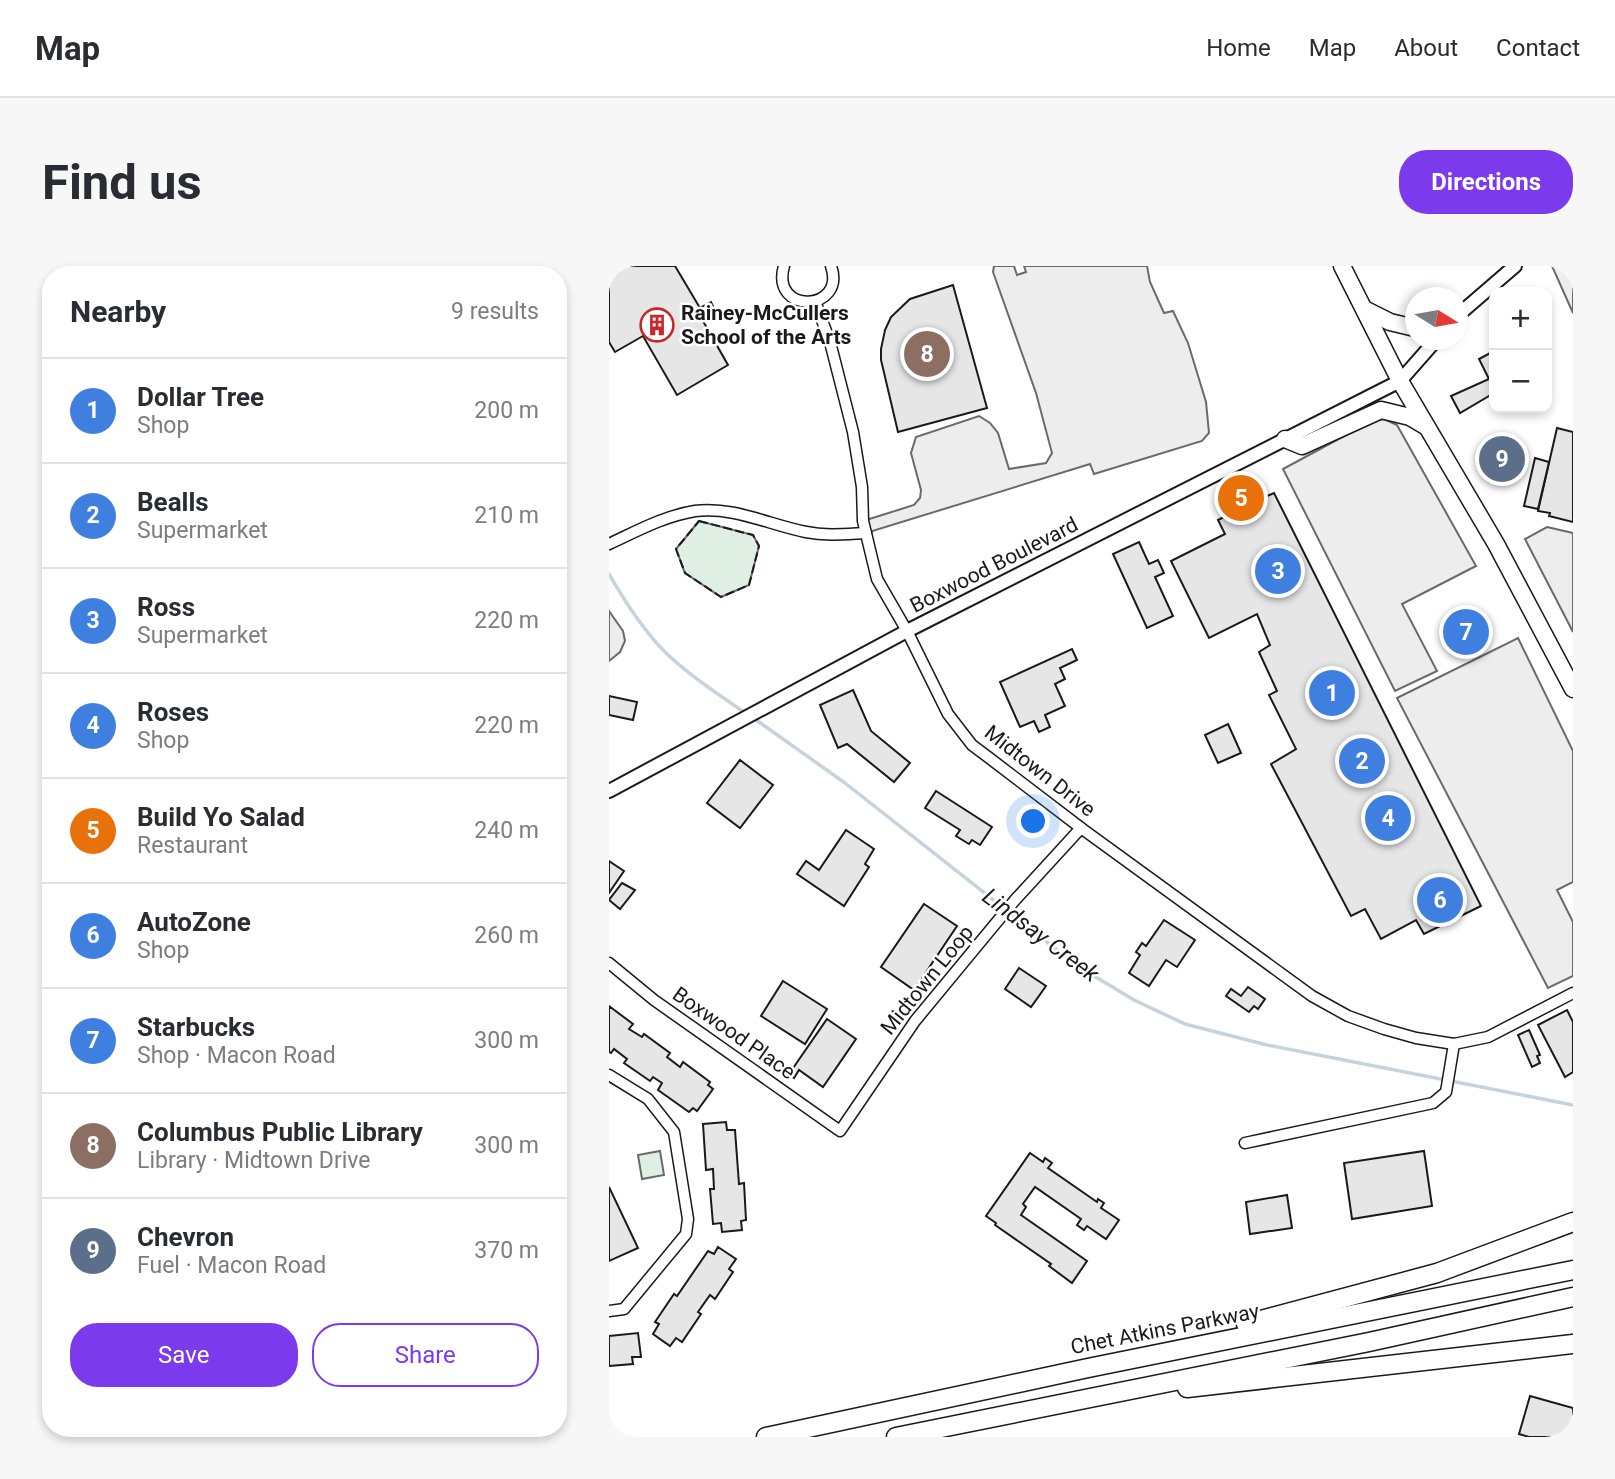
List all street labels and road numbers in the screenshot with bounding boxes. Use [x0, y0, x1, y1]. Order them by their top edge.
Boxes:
street label: Boxwood Boulevard [906, 512, 1082, 618]
street label: Midtown Drive [980, 720, 1100, 822]
street label: Midtown Loop [876, 921, 978, 1039]
street label: Boxwood Place [668, 982, 800, 1084]
street label: Chet Atkins Parkway [1069, 1299, 1261, 1359]

